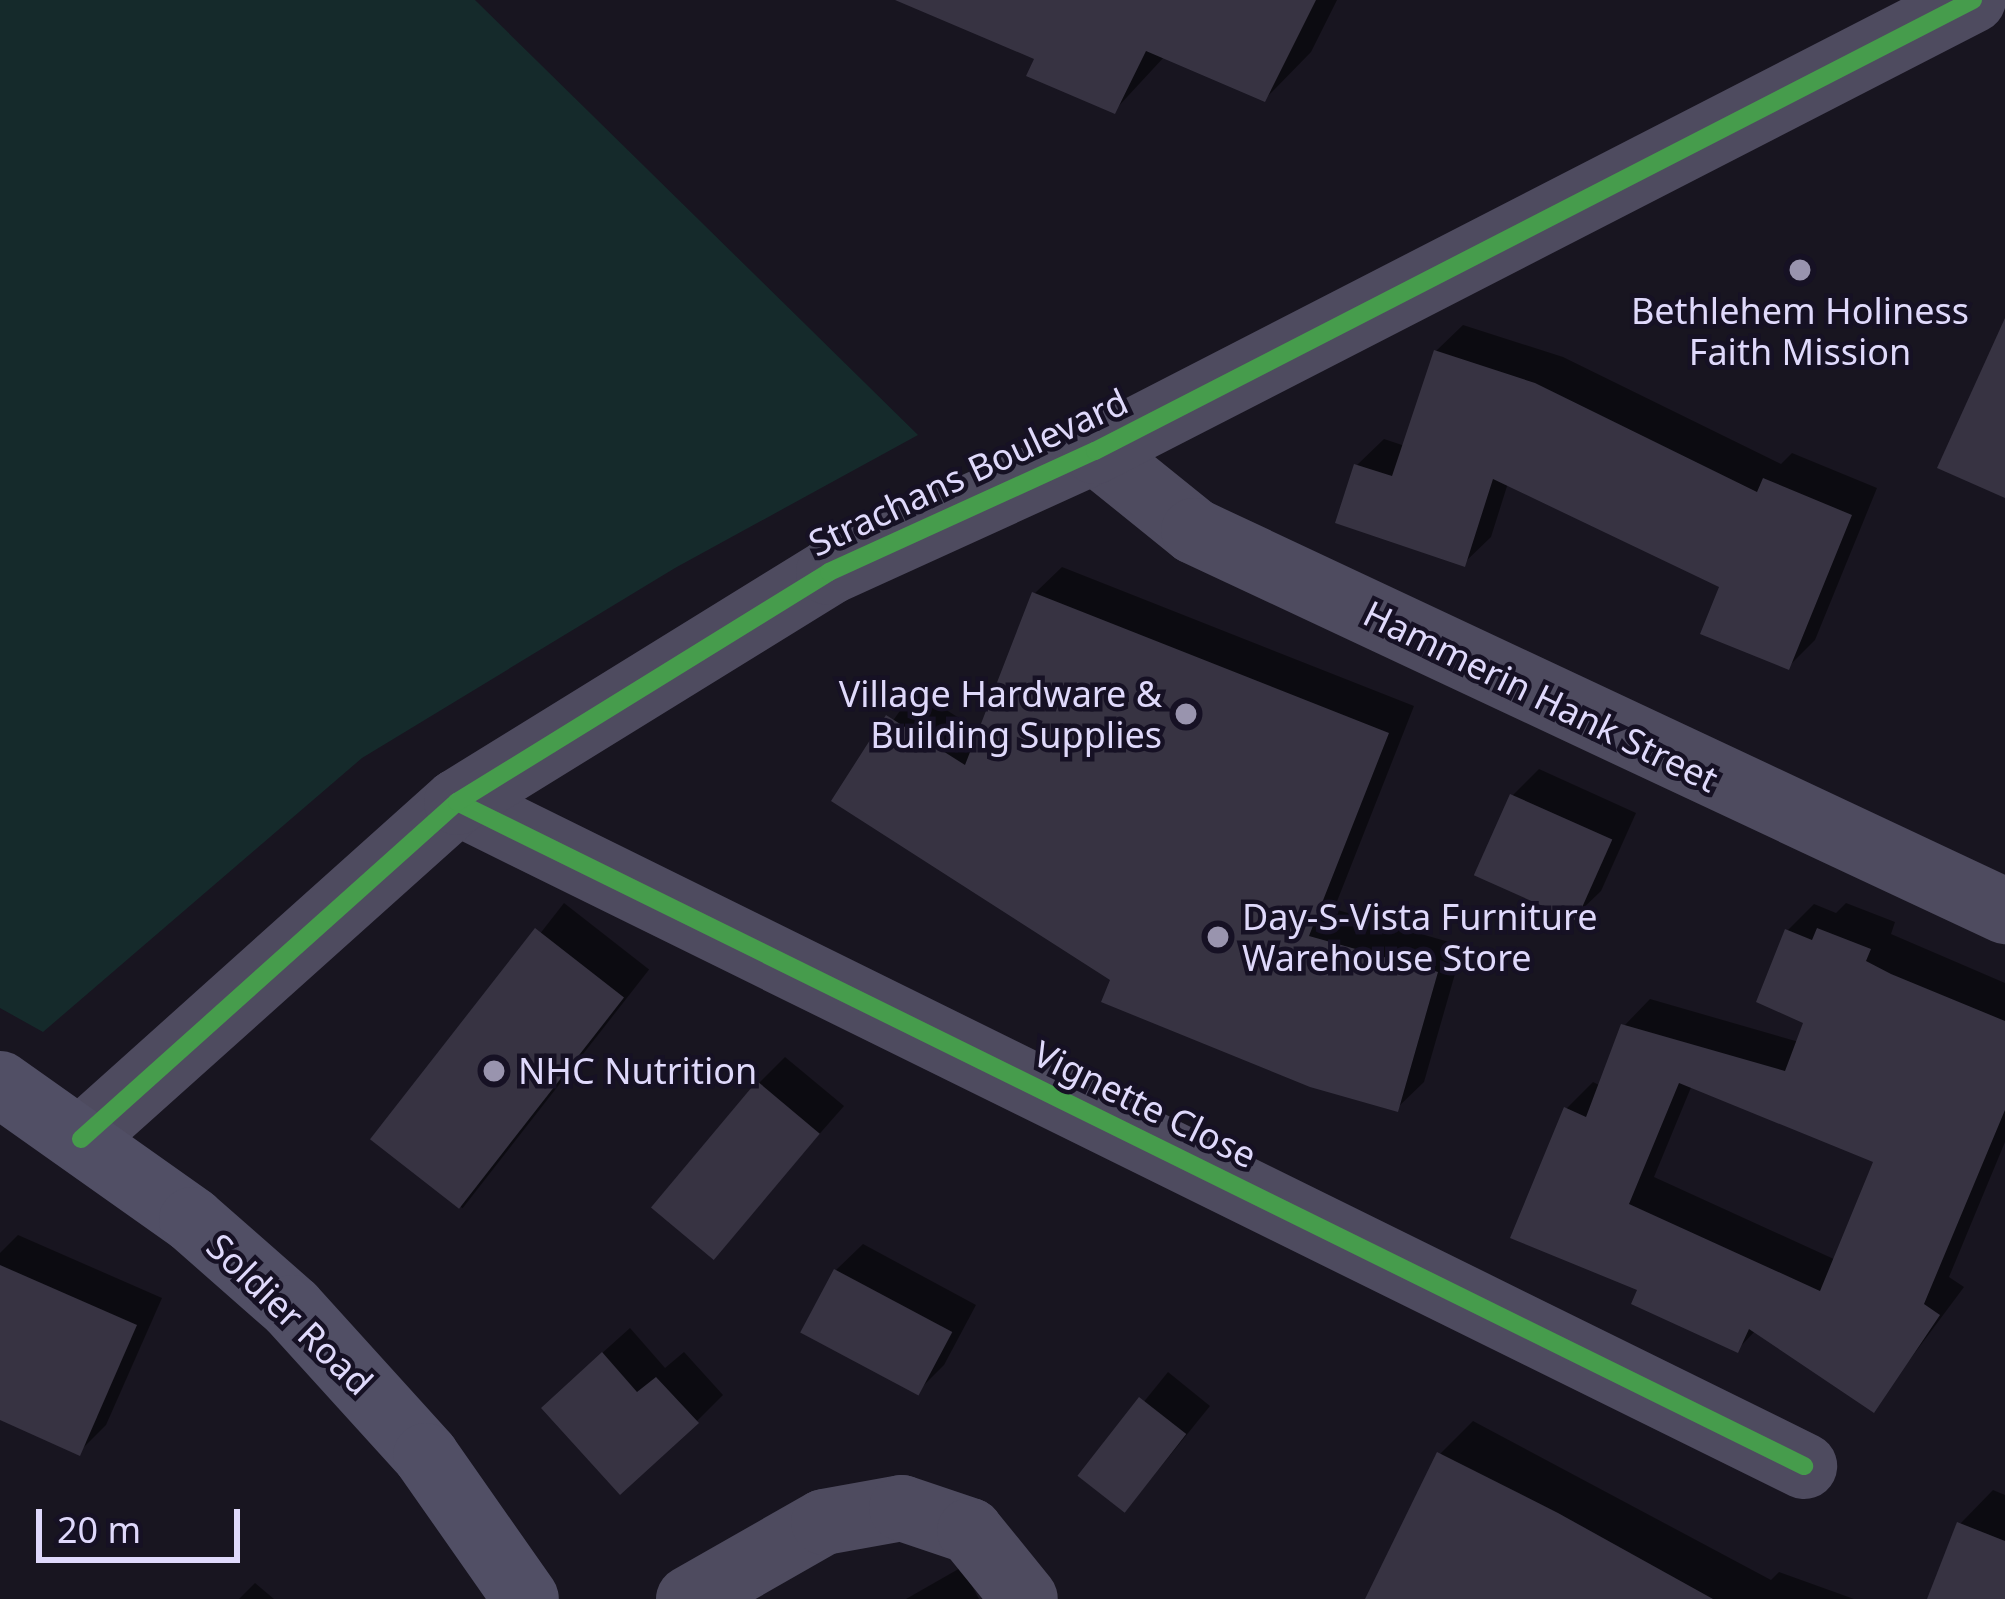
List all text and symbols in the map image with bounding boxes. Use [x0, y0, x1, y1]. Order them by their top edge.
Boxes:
marker: Bethlehem Holiness Faith Mission [1787, 257, 1813, 283]
place label: Bethlehem Holiness Faith Mission [1631, 288, 1969, 373]
street label: Strachans Boulevard [802, 379, 1134, 565]
street label: Hammerin Hank Street [1357, 591, 1725, 801]
place label: Village Hardware & Building Supplies [839, 671, 1162, 756]
marker: Village Hardware & Building Supplies [1173, 701, 1199, 727]
place label: Day-S-Vista Furniture Warehouse Store [1242, 894, 1597, 979]
marker: Day-S-Vista Furniture Warehouse Store [1205, 924, 1231, 950]
street label: Vignette Close [1027, 1031, 1263, 1177]
place label: NHC Nutrition [518, 1049, 757, 1093]
marker: NHC Nutrition [481, 1058, 507, 1084]
street label: Soldier Road [198, 1224, 382, 1404]
scale bar [42, 1485, 246, 1559]
text: 20 m [57, 1505, 141, 1554]

